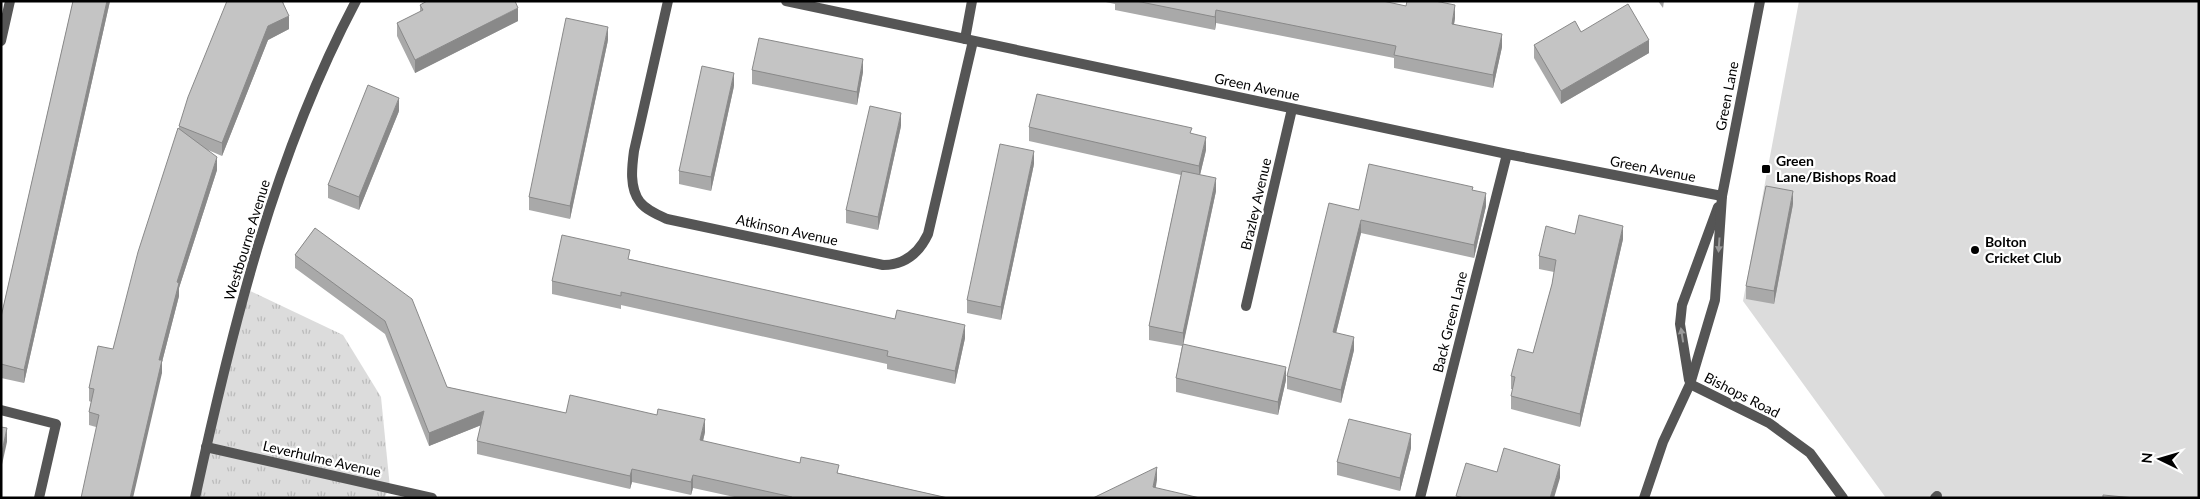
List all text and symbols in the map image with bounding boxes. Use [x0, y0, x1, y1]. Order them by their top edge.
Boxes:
street label: Green Lane [1711, 60, 1742, 132]
street label: Green Avenue [1213, 69, 1301, 104]
street label: Green Avenue [1609, 152, 1697, 185]
place label: Green Lane/Bishops Road [1776, 152, 1896, 185]
street label: Brazley Avenue [1237, 156, 1274, 252]
marker: Green Lane/Bishops Road [1760, 163, 1772, 175]
street label: Westbourne Avenue [220, 177, 273, 302]
street label: Atkinson Avenue [735, 210, 840, 249]
place label: Bolton Cricket Club [1985, 233, 2062, 266]
one-way arrow [1714, 237, 1722, 253]
marker: Bolton Cricket Club [1969, 244, 1981, 256]
street label: Back Green Lane [1429, 269, 1470, 374]
one-way arrow [1677, 327, 1685, 343]
street label: Bishops Road [1702, 368, 1783, 421]
north arrow [2135, 434, 2185, 484]
street label: Leverhulme Avenue [261, 437, 383, 480]
text: N [2138, 452, 2155, 464]

